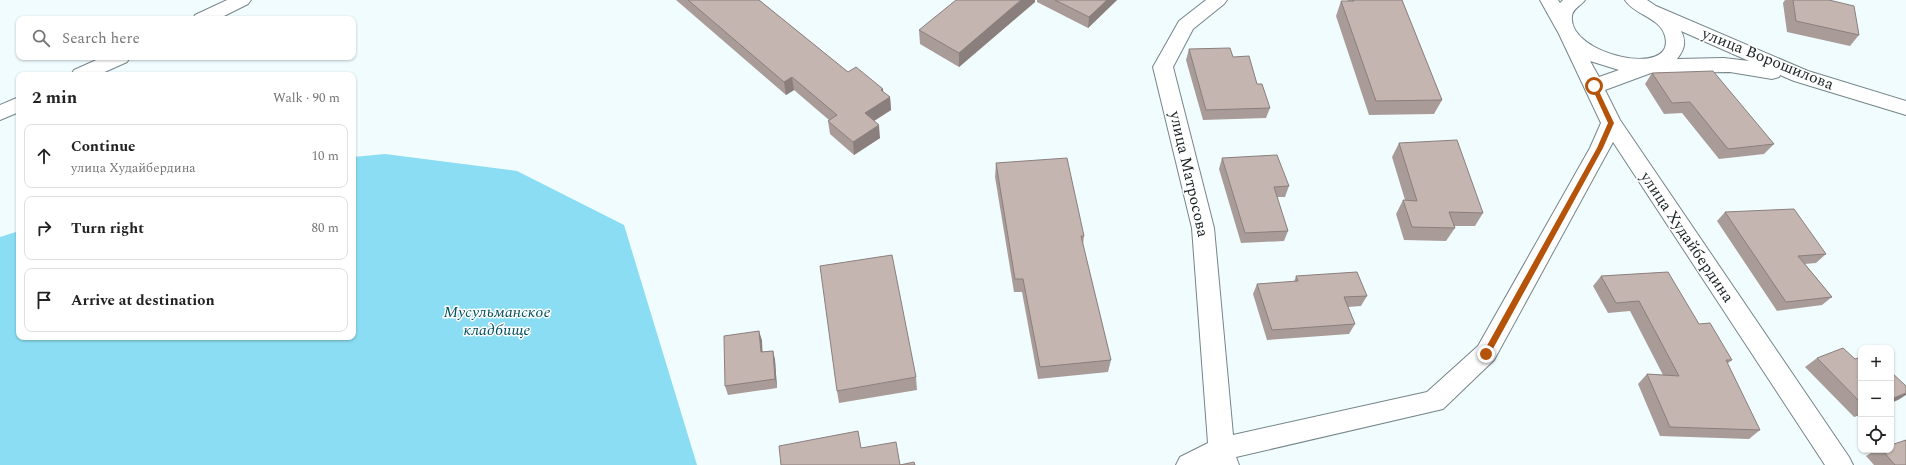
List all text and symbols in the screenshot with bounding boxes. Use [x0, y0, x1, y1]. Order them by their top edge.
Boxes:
search box [16, 16, 356, 60]
street label: улица Ворошилова [1698, 21, 1838, 96]
icon: search [30, 27, 52, 49]
text: Search here [62, 27, 140, 50]
route start [1585, 77, 1603, 95]
text: 2 min [32, 85, 77, 111]
text: Walk · 90 m [273, 88, 340, 108]
street label: улица Матросова [1163, 108, 1215, 240]
text: Continue [71, 135, 136, 158]
icon: ahead [33, 145, 55, 167]
text: 10 m [312, 146, 339, 166]
text: улица Худайбердина [71, 158, 196, 178]
street label: улица Худайбердина [1634, 166, 1740, 307]
icon: right [33, 217, 55, 239]
text: Turn right [71, 217, 144, 240]
text: 80 m [312, 218, 339, 238]
icon: arrive [33, 289, 55, 311]
text: Arrive at destination [71, 289, 215, 312]
park label: Мусульманское кладбище [444, 300, 550, 342]
route end [1477, 345, 1495, 363]
map controls [1858, 345, 1894, 453]
button: + [1858, 345, 1894, 381]
button: − [1858, 381, 1894, 417]
button: locate [1858, 417, 1894, 453]

